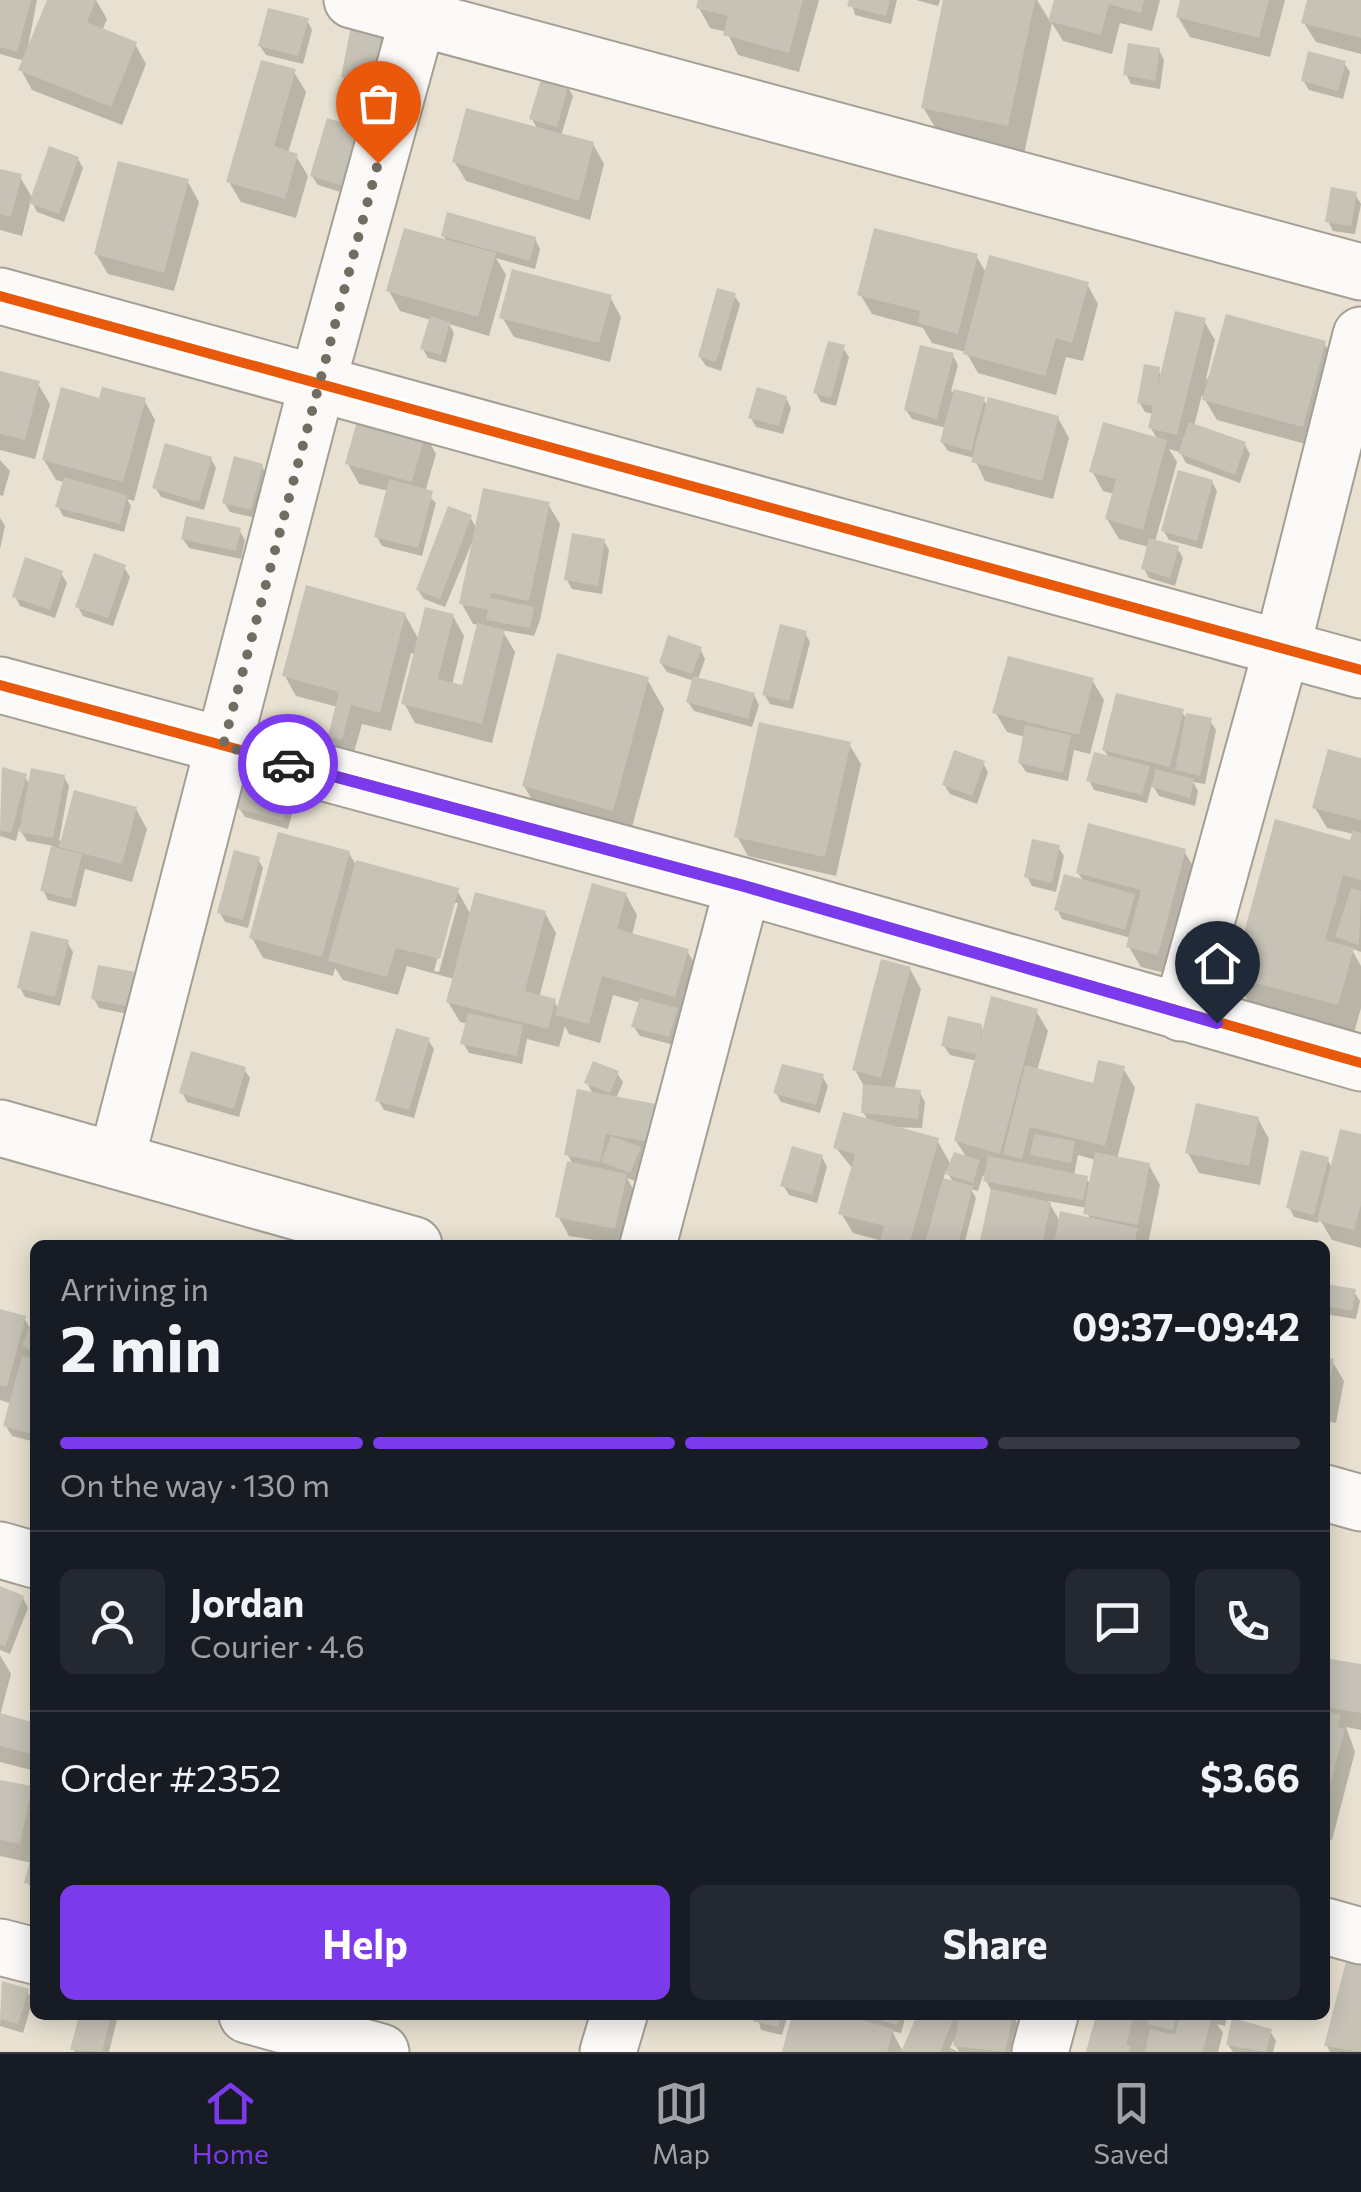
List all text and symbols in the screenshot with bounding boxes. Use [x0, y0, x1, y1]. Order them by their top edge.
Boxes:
pin [336, 61, 421, 164]
icon: bag [351, 76, 406, 131]
courier [238, 714, 338, 814]
icon: car [261, 737, 316, 792]
pin [1175, 921, 1260, 1024]
icon: home [1190, 936, 1245, 991]
text: Arriving in [60, 1268, 209, 1308]
text: 09:37–09:42 [1072, 1302, 1300, 1349]
text: 2 min [60, 1306, 222, 1385]
text: On the way · 130 m [60, 1464, 330, 1504]
button: person [60, 1569, 165, 1674]
button: chat [1065, 1569, 1170, 1674]
button: phone [1195, 1569, 1300, 1674]
text: Jordan [190, 1578, 304, 1625]
text: Courier · 4.6 [190, 1625, 365, 1665]
text: Order #2352 [60, 1753, 282, 1800]
text: $3.66 [1200, 1753, 1300, 1800]
button: Help [60, 1885, 670, 2000]
button: Share [690, 1885, 1300, 2000]
tab: Home [192, 2076, 269, 2170]
tab: Map [652, 2076, 710, 2170]
tab: Saved [1094, 2076, 1169, 2170]

